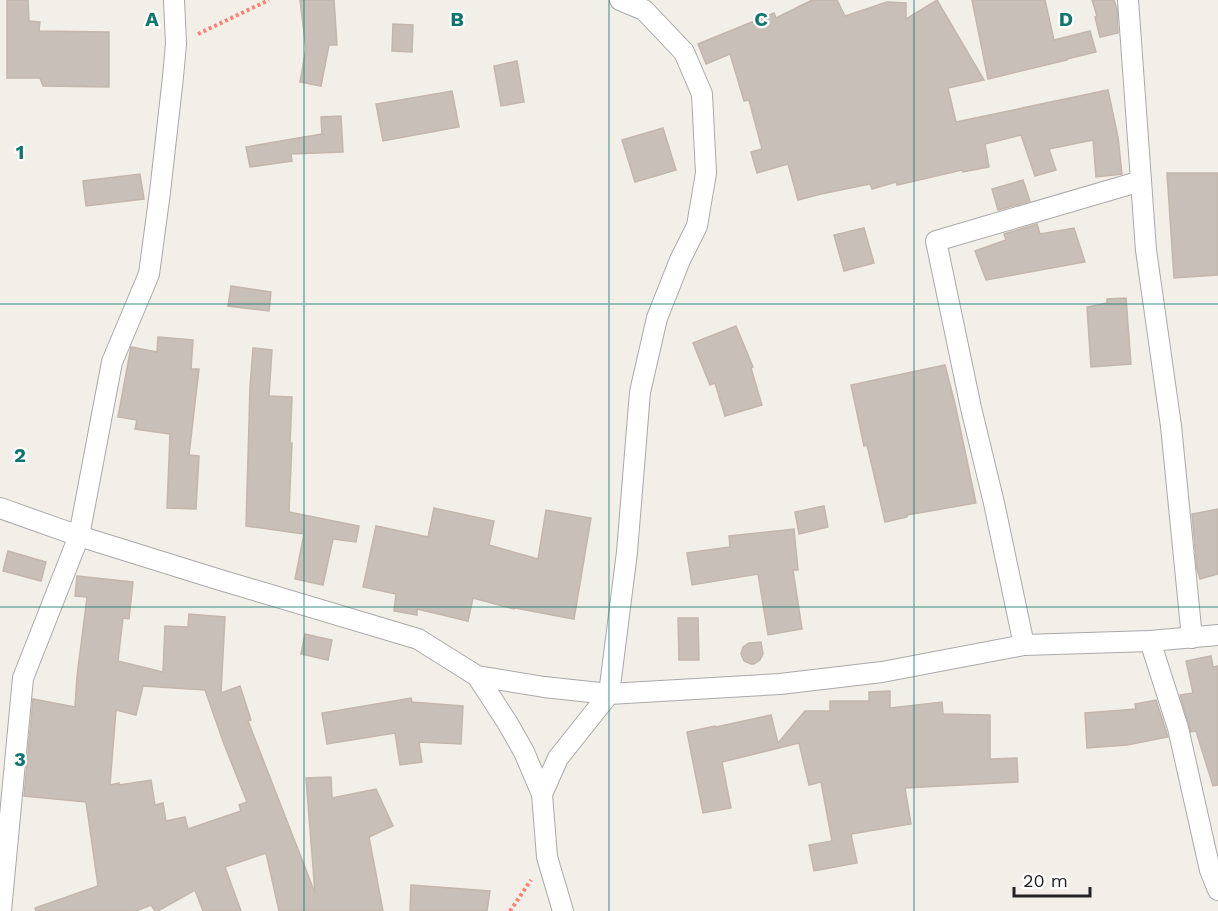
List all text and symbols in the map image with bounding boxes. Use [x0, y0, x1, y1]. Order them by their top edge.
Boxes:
text: A [145, 7, 159, 31]
text: B [450, 7, 464, 31]
text: C [754, 7, 768, 31]
text: D [1059, 7, 1073, 31]
text: 1 [16, 140, 24, 164]
text: 2 [14, 443, 26, 467]
text: 3 [14, 747, 26, 771]
scale bar [1014, 860, 1090, 898]
text: 20 m [1023, 870, 1068, 891]

